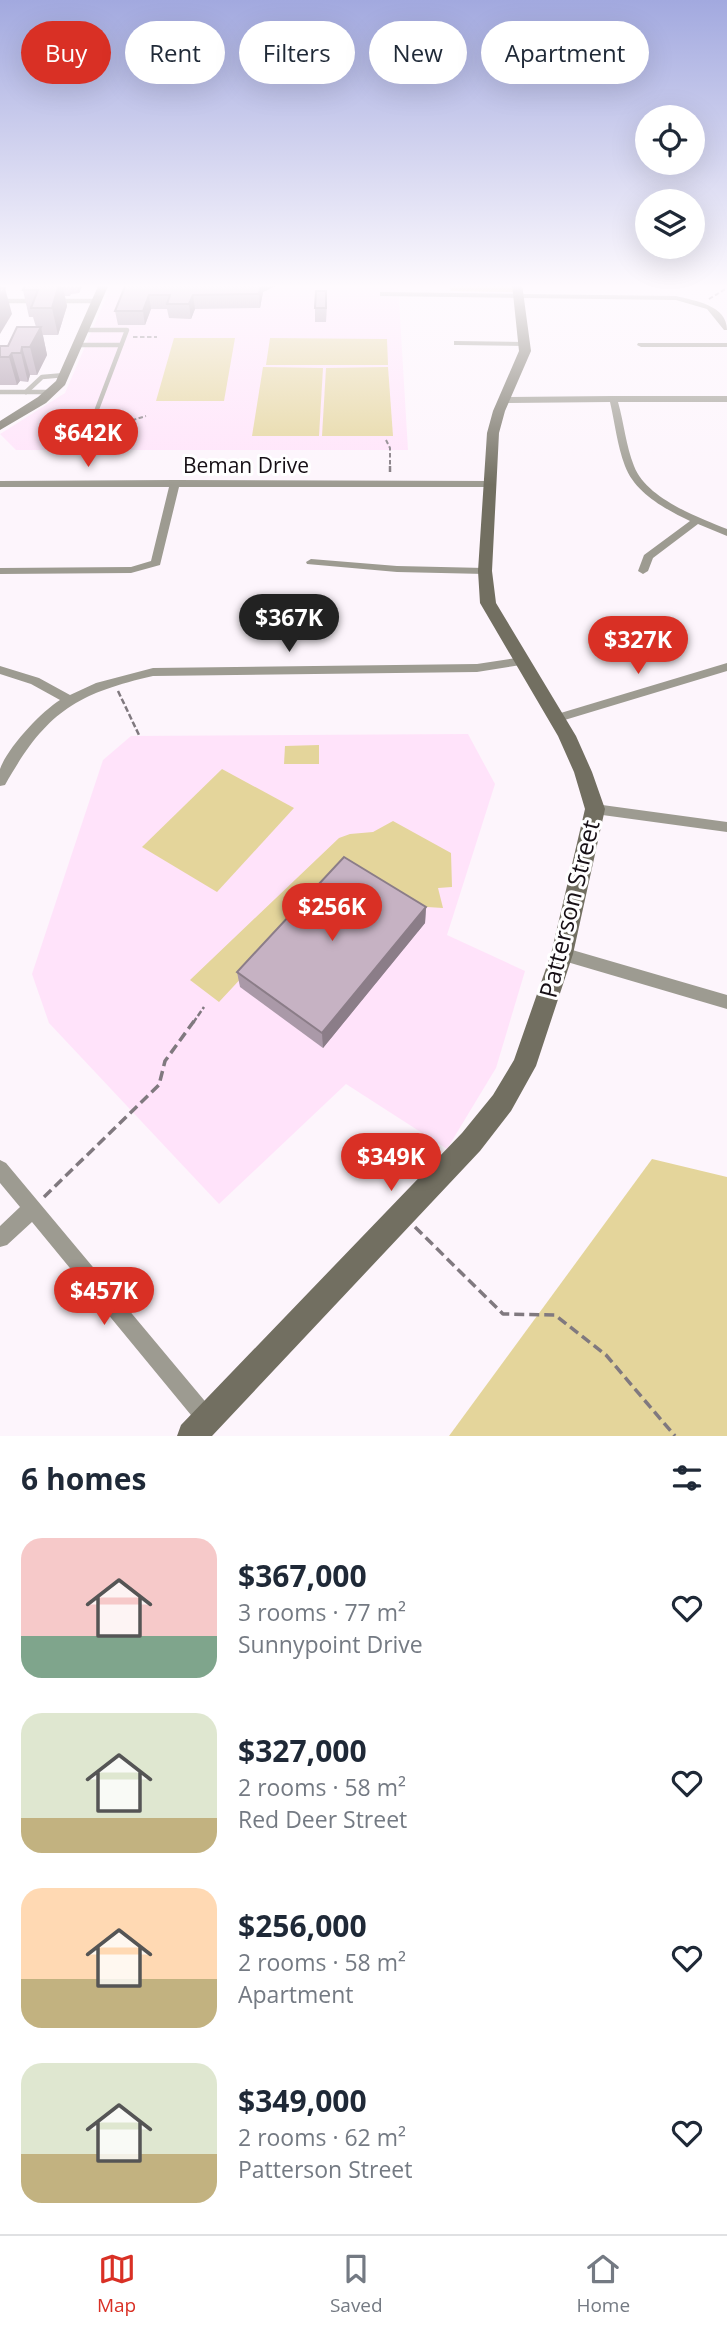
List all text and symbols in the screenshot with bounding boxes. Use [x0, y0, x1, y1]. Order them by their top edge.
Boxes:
chip: Buy [21, 21, 111, 84]
chip: Rent [125, 21, 225, 84]
chip: Filters [239, 21, 355, 84]
chip: New [369, 21, 467, 84]
chip: Apartment [481, 21, 649, 84]
map controls [635, 105, 705, 259]
button: locate [635, 105, 705, 175]
button: layers [635, 189, 705, 259]
pin: $642K [39, 410, 137, 469]
text: $642K [54, 416, 122, 448]
street label: Beman Drive [183, 451, 309, 479]
pin: $367K [240, 594, 338, 654]
text: $367K [255, 601, 323, 633]
pin: $327K [589, 616, 687, 676]
text: $327K [604, 623, 672, 655]
street label: Patterson Street [531, 816, 607, 1001]
pin: $256K [283, 884, 381, 943]
text: $256K [298, 890, 366, 922]
pin: $349K [342, 1134, 440, 1193]
text: $349K [357, 1140, 425, 1172]
pin: $457K [55, 1268, 153, 1327]
text: $457K [70, 1274, 138, 1306]
text: 6 homes [21, 1458, 146, 1499]
icon: filters [668, 1459, 706, 1497]
text: $367,000 [238, 1555, 367, 1596]
icon: home [77, 1566, 161, 1650]
icon: heart [668, 1589, 706, 1627]
text: 3 rooms · 77 m² [238, 1596, 406, 1628]
text: Sunnypoint Drive [238, 1628, 423, 1660]
text: $327,000 [238, 1730, 367, 1771]
icon: home [77, 1741, 161, 1825]
icon: heart [668, 1764, 706, 1802]
text: 2 rooms · 58 m² [238, 1771, 406, 1803]
text: Red Deer Street [238, 1803, 407, 1835]
text: $256,000 [238, 1905, 367, 1946]
icon: home [77, 1916, 161, 2000]
icon: heart [668, 1939, 706, 1977]
text: 2 rooms · 58 m² [238, 1946, 406, 1978]
text: Apartment [238, 1978, 354, 2010]
text: $349,000 [238, 2080, 367, 2121]
icon: home [77, 2091, 161, 2175]
icon: heart [668, 2114, 706, 2152]
text: 2 rooms · 62 m² [238, 2121, 406, 2153]
text: Patterson Street [238, 2153, 412, 2185]
tab: Map [97, 2250, 136, 2318]
tab: Saved [330, 2250, 383, 2318]
tab: Home [576, 2250, 630, 2318]

